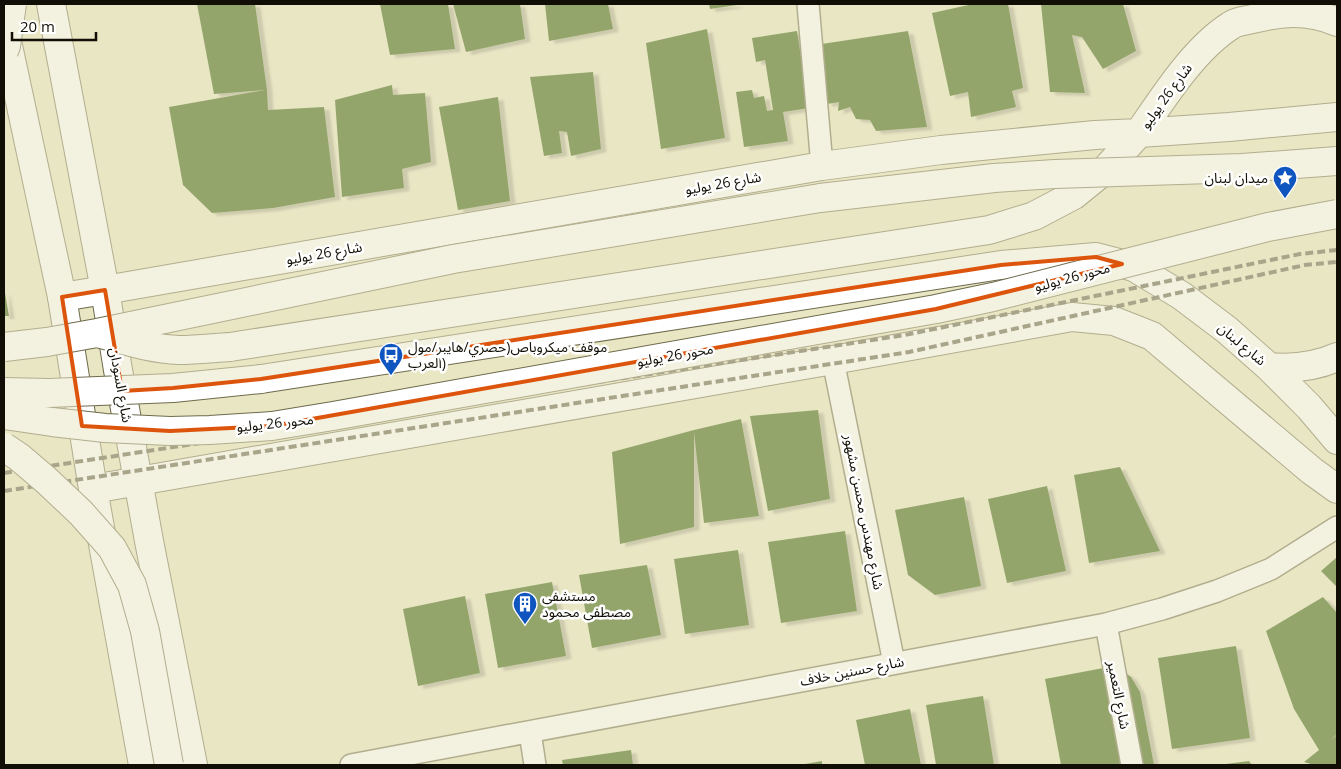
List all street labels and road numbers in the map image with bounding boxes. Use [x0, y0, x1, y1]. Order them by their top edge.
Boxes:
street label: شارع 26 يوليو [1135, 59, 1197, 134]
street label: شارع 26 يوليو [683, 166, 763, 201]
street label: شارع 26 يوليو [284, 236, 364, 271]
street label: محور 26 يوليو [1032, 257, 1112, 296]
street label: شارع لبنان [1213, 318, 1271, 371]
street label: محور 26 يوليو [635, 338, 715, 371]
street label: شارع السودان [104, 346, 137, 424]
street label: محور 26 يوليو [235, 409, 315, 436]
street label: شارع مهندس محسن مشهور [838, 431, 889, 592]
street label: شارع حسنين خلاف [798, 651, 906, 692]
street label: شارع التعمير [1101, 658, 1135, 731]

